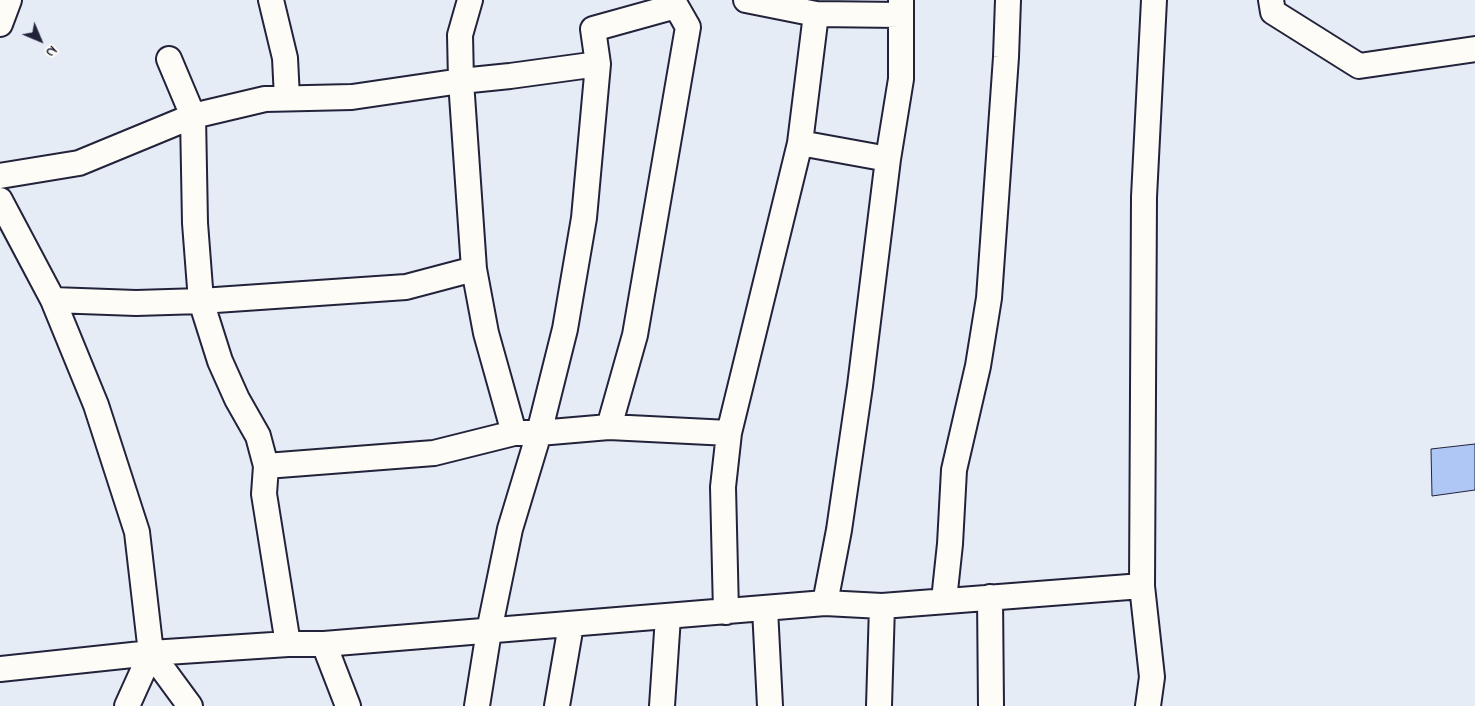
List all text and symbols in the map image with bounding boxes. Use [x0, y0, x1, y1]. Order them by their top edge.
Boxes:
north arrow [15, 15, 65, 65]
text: N [40, 40, 62, 62]

